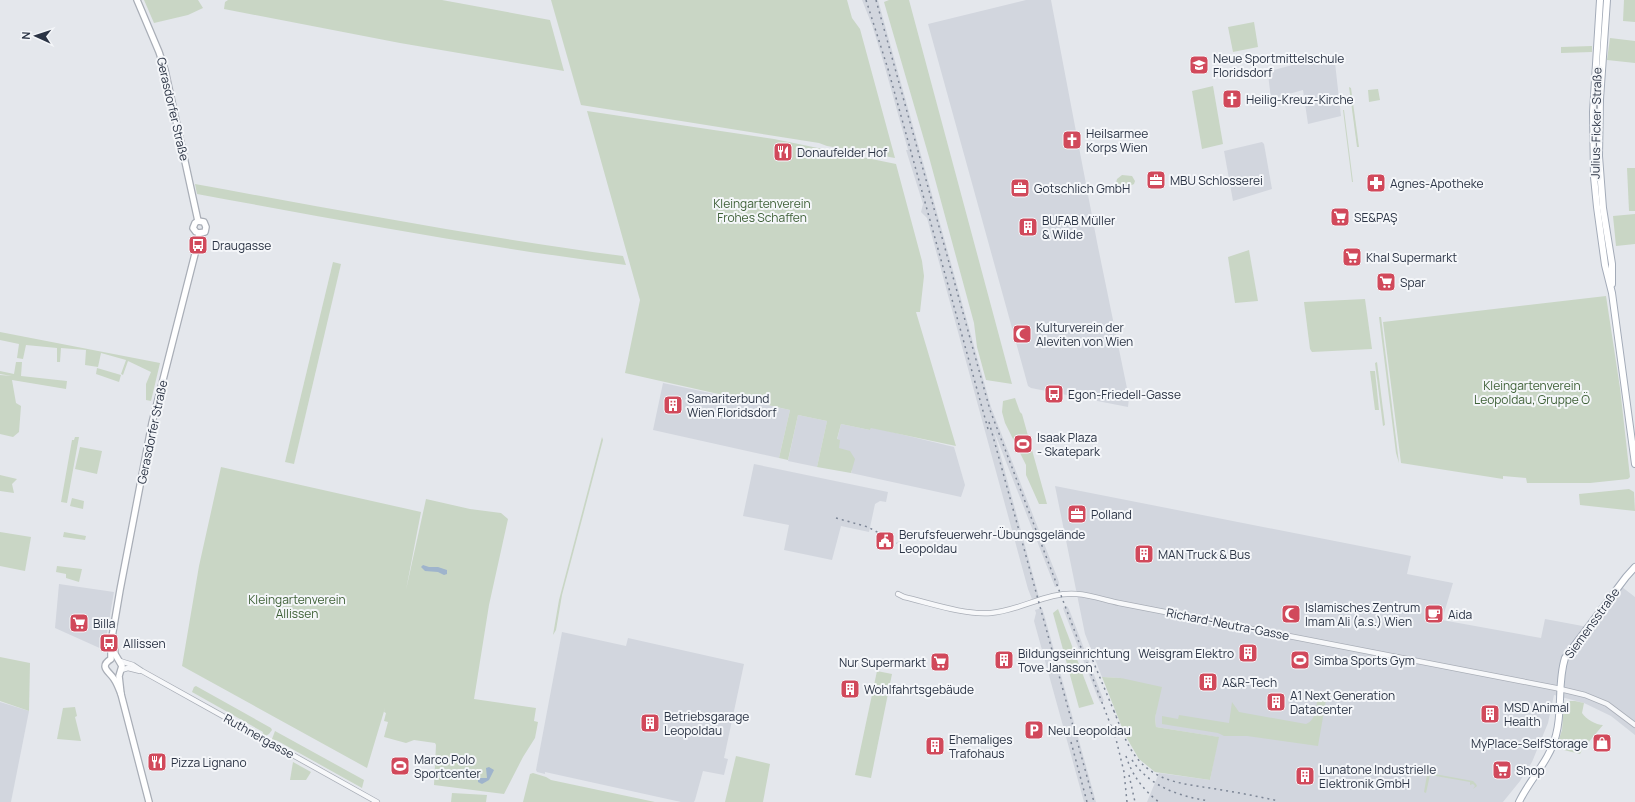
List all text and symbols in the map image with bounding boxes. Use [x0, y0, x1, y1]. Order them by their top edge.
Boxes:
north arrow [16, 16, 56, 56]
text: N [18, 31, 33, 40]
place label: Neue Sportmittelschule Floridsdorf [1213, 50, 1344, 81]
school or university icon: Neue Sportmittelschule Floridsdorf [1188, 54, 1210, 76]
street label: Gerasdorfer Straße [153, 55, 193, 163]
street label: Julius-Ficker-Straße [1587, 67, 1605, 179]
church icon: Heilig-Kreuz-Kirche [1221, 88, 1243, 110]
place label: Heilig-Kreuz-Kirche [1246, 91, 1354, 108]
place label: Heilsarmee Korps Wien [1086, 125, 1148, 156]
church icon: Heilsarmee Korps Wien [1061, 129, 1083, 151]
restaurant icon: Donaufelder Hof [772, 141, 794, 163]
place label: Donaufelder Hof [797, 144, 888, 161]
office icon: MBU Schlosserei [1145, 169, 1167, 191]
place label: MBU Schlosserei [1170, 172, 1263, 189]
pharmacy icon: Agnes-Apotheke [1365, 172, 1387, 194]
place label: Agnes-Apotheke [1390, 175, 1484, 192]
office icon: Gotschlich GmbH [1009, 177, 1031, 199]
place label: Gotschlich GmbH [1034, 180, 1130, 197]
park label: Kleingartenverein Frohes Schaffen [713, 195, 811, 226]
supermarket icon: SE&PAŞ [1329, 206, 1351, 228]
place label: SE&PAŞ [1354, 209, 1397, 226]
place label: BUFAB Müller & Wilde [1042, 212, 1116, 243]
building icon: BUFAB Müller & Wilde [1017, 216, 1039, 238]
bus stop icon: Draugasse [187, 234, 209, 256]
place label: Draugasse [212, 237, 271, 254]
supermarket icon: Khal Supermarkt [1341, 246, 1363, 268]
place label: Khal Supermarkt [1366, 249, 1457, 266]
supermarket icon: Spar [1375, 271, 1397, 293]
place label: Spar [1400, 274, 1426, 291]
place label: Kulturverein der Aleviten von Wien [1036, 319, 1133, 350]
mosque icon: Kulturverein der Aleviten von Wien [1011, 323, 1033, 345]
park label: Kleingartenverein Leopoldau, Gruppe Ö [1474, 377, 1590, 408]
street label: Gerasdorfer Straße [133, 378, 171, 486]
bus stop icon: Egon-Friedell-Gasse [1043, 383, 1065, 405]
place label: Egon-Friedell-Gasse [1068, 386, 1181, 403]
place label: Samariterbund Wien Floridsdorf [687, 390, 777, 421]
building icon: Samariterbund Wien Floridsdorf [662, 394, 684, 416]
place label: Isaak Plaza - Skatepark [1037, 429, 1101, 460]
sports icon: Isaak Plaza - Skatepark [1012, 433, 1034, 455]
office icon: Polland [1066, 503, 1088, 525]
place label: Polland [1091, 506, 1132, 523]
place label: Berufsfeuerwehr-Übungsgelände Leopoldau [899, 526, 1085, 557]
public building icon: Berufsfeuerwehr-Übungsgelände Leopoldau [874, 530, 896, 552]
building icon: MAN Truck & Bus [1133, 543, 1155, 565]
place label: MAN Truck & Bus [1158, 546, 1250, 563]
street label: Siemensstraße [1561, 584, 1623, 662]
park label: Kleingartenverein Allissen [248, 591, 346, 622]
place label: Islamisches Zentrum Imam Ali (a.s.) Wien [1305, 599, 1420, 630]
mosque icon: Islamisches Zentrum Imam Ali (a.s.) Wien [1280, 603, 1302, 625]
cafe icon: Aida [1423, 603, 1445, 625]
street label: Richard-Neutra-Gasse [1165, 604, 1291, 644]
place label: Aida [1448, 606, 1472, 623]
supermarket icon: Billa [68, 612, 90, 634]
place label: Billa [93, 615, 115, 632]
bus stop icon: Allissen [98, 632, 120, 654]
place label: Allissen [123, 635, 166, 652]
building icon: Weisgram Elektro [1237, 642, 1259, 664]
place label: Bildungseinrichtung Tove Jansson [1018, 645, 1130, 676]
place label: Weisgram Elektro [1138, 645, 1234, 662]
building icon: Bildungseinrichtung Tove Jansson [993, 649, 1015, 671]
sports icon: Simba Sports Gym [1289, 649, 1311, 671]
supermarket icon: Nur Supermarkt [929, 651, 951, 673]
place label: Simba Sports Gym [1314, 652, 1415, 669]
place label: Nur Supermarkt [839, 654, 926, 671]
building icon: A&R-Tech [1197, 671, 1219, 693]
place label: A&R-Tech [1222, 674, 1277, 691]
building icon: Wohlfahrtsgebäude [839, 678, 861, 700]
place label: Wohlfahrtsgebäude [864, 681, 974, 698]
place label: A1 Next Generation Datacenter [1290, 687, 1395, 718]
building icon: A1 Next Generation Datacenter [1265, 691, 1287, 713]
place label: MSD Animal Health [1504, 699, 1569, 730]
building icon: MSD Animal Health [1479, 703, 1501, 725]
place label: Betriebsgarage Leopoldau [664, 708, 749, 739]
street label: Ruthnergasse [221, 710, 297, 762]
building icon: Betriebsgarage Leopoldau [639, 712, 661, 734]
parking icon: Neu Leopoldau [1023, 719, 1045, 741]
place label: Neu Leopoldau [1048, 722, 1131, 739]
place label: Ehemaliges Trafohaus [949, 731, 1013, 762]
shop icon: MyPlace-SelfStorage [1591, 732, 1613, 754]
building icon: Ehemaliges Trafohaus [924, 735, 946, 757]
place label: MyPlace-SelfStorage [1471, 735, 1588, 752]
restaurant icon: Pizza Lignano [146, 751, 168, 773]
place label: Marco Polo Sportcenter [414, 751, 481, 782]
place label: Pizza Lignano [171, 754, 246, 771]
sports icon: Marco Polo Sportcenter [389, 755, 411, 777]
supermarket icon: Shop [1491, 759, 1513, 781]
place label: Lunatone Industrielle Elektronik GmbH [1319, 761, 1436, 792]
place label: Shop [1516, 762, 1545, 779]
building icon: Lunatone Industrielle Elektronik GmbH [1294, 765, 1316, 787]

